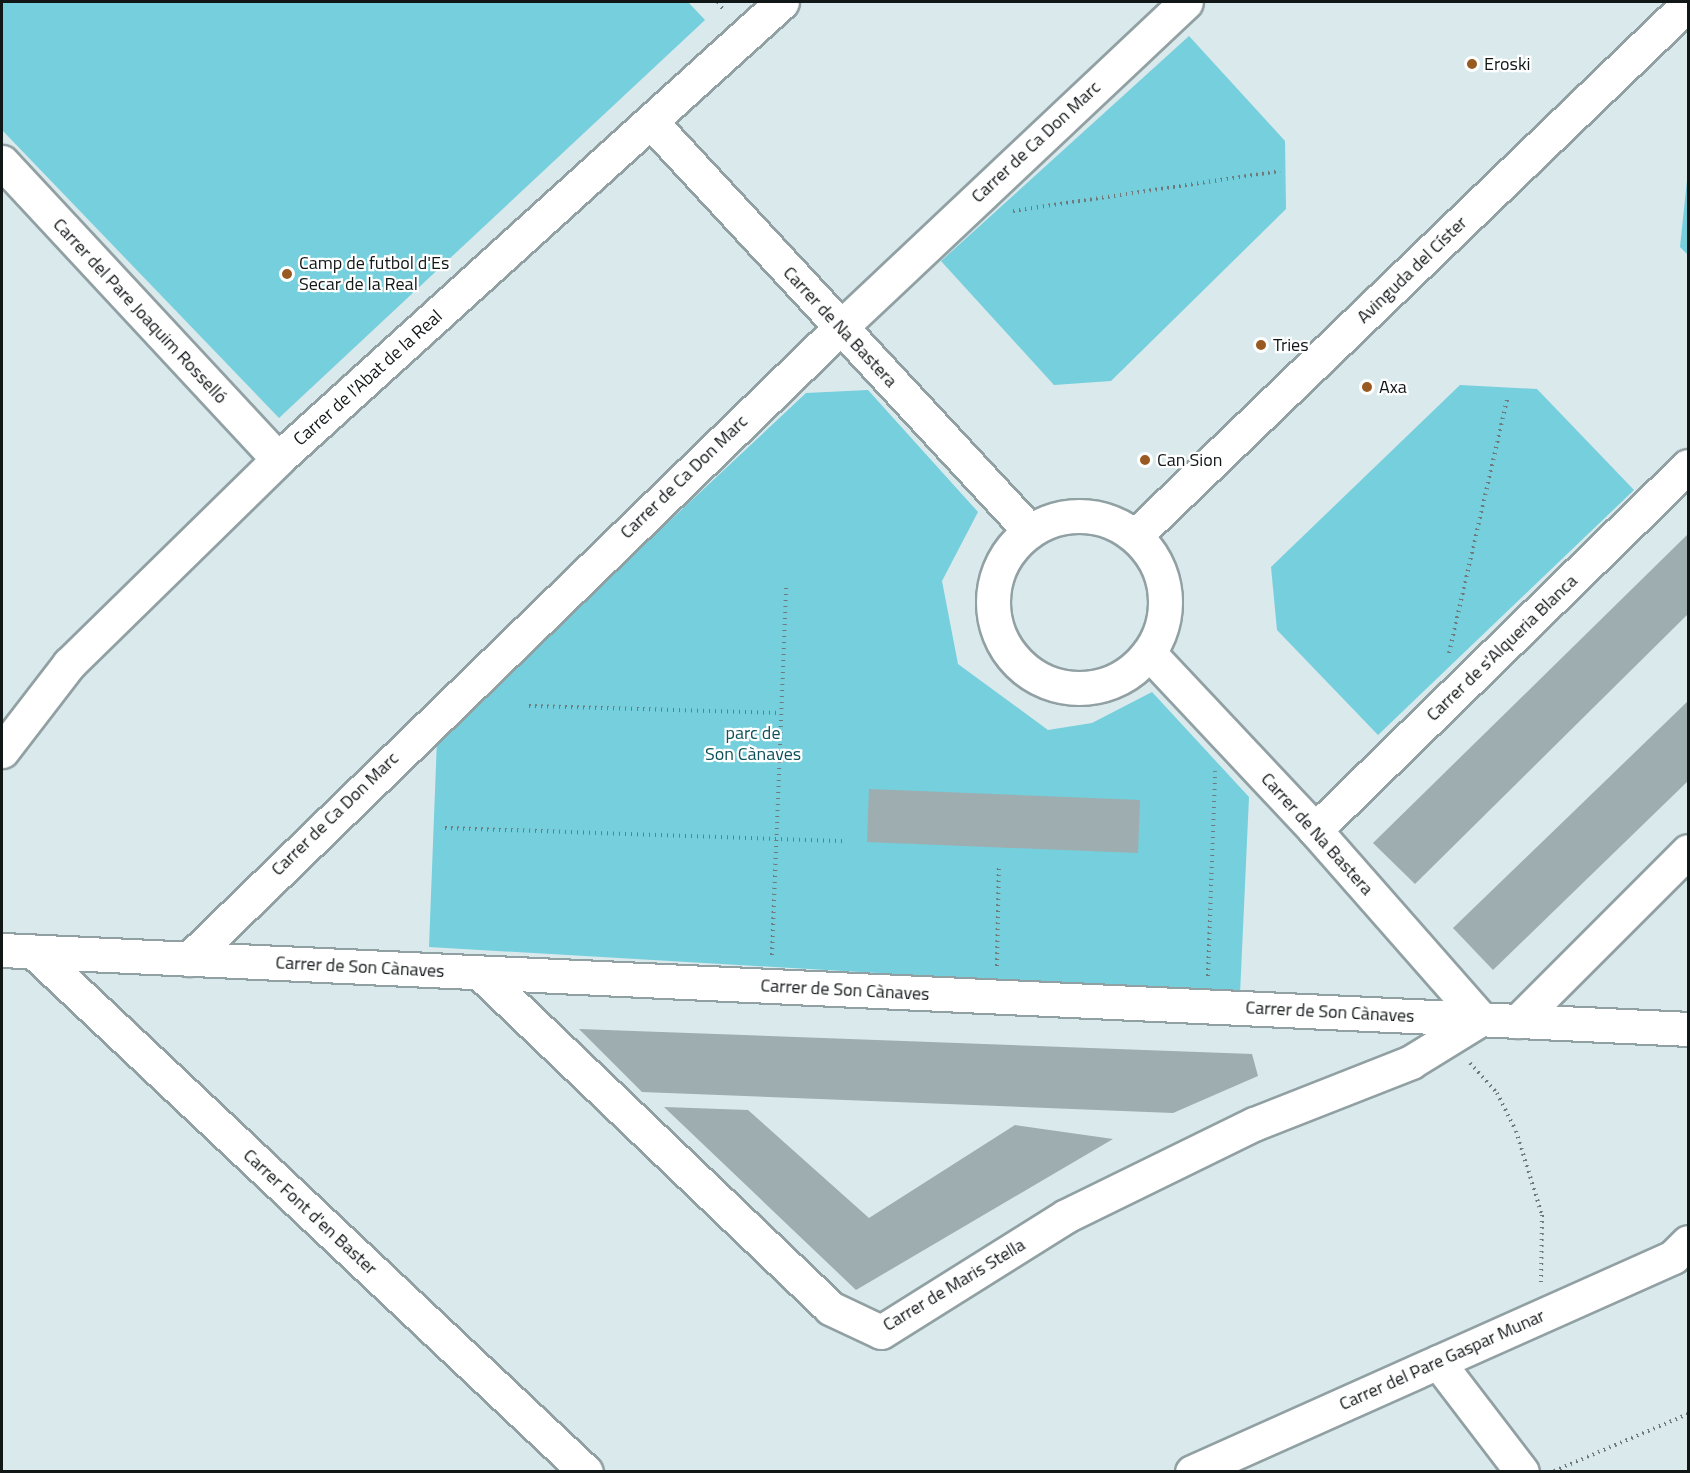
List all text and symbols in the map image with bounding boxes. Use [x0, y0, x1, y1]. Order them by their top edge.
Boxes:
place label: Eroski [1484, 53, 1530, 75]
marker: Eroski [1465, 57, 1479, 71]
street label: Carrer de Ca Don Marc [967, 77, 1105, 207]
street label: Avinguda del Císter [1353, 212, 1471, 328]
street label: Carrer del Pare Joaquim Rosselló [48, 214, 232, 408]
place label: Camp de futbol d'Es Secar de la Real [299, 253, 449, 296]
street label: Carrer de Na Bastera [778, 262, 902, 392]
marker: Camp de futbol d'Es Secar de la Real [280, 267, 294, 281]
street label: Carrer de l'Abat de la Real [289, 306, 447, 450]
place label: Tries [1273, 334, 1309, 356]
marker: Tries [1254, 338, 1268, 352]
place label: Axa [1379, 376, 1407, 398]
marker: Axa [1360, 380, 1374, 394]
street label: Carrer de Ca Don Marc [616, 411, 752, 543]
place label: Can Sion [1157, 449, 1222, 471]
marker: Can Sion [1138, 453, 1152, 467]
street label: Carrer de s'Alqueria Blanca [1422, 570, 1582, 726]
park label: parc de Son Cànaves [705, 723, 801, 766]
street label: Carrer de Ca Don Marc [267, 748, 403, 880]
street label: Carrer de Na Bastera [1256, 768, 1378, 900]
street label: Carrer de Son Cànaves [275, 952, 445, 982]
street label: Carrer de Son Cànaves [760, 975, 930, 1005]
street label: Carrer de Son Cànaves [1245, 997, 1415, 1027]
street label: Carrer Font d'en Baster [239, 1145, 381, 1279]
street label: Carrer de Maris Stella [879, 1234, 1029, 1336]
street label: Carrer del Pare Gaspar Munar [1336, 1305, 1548, 1415]

